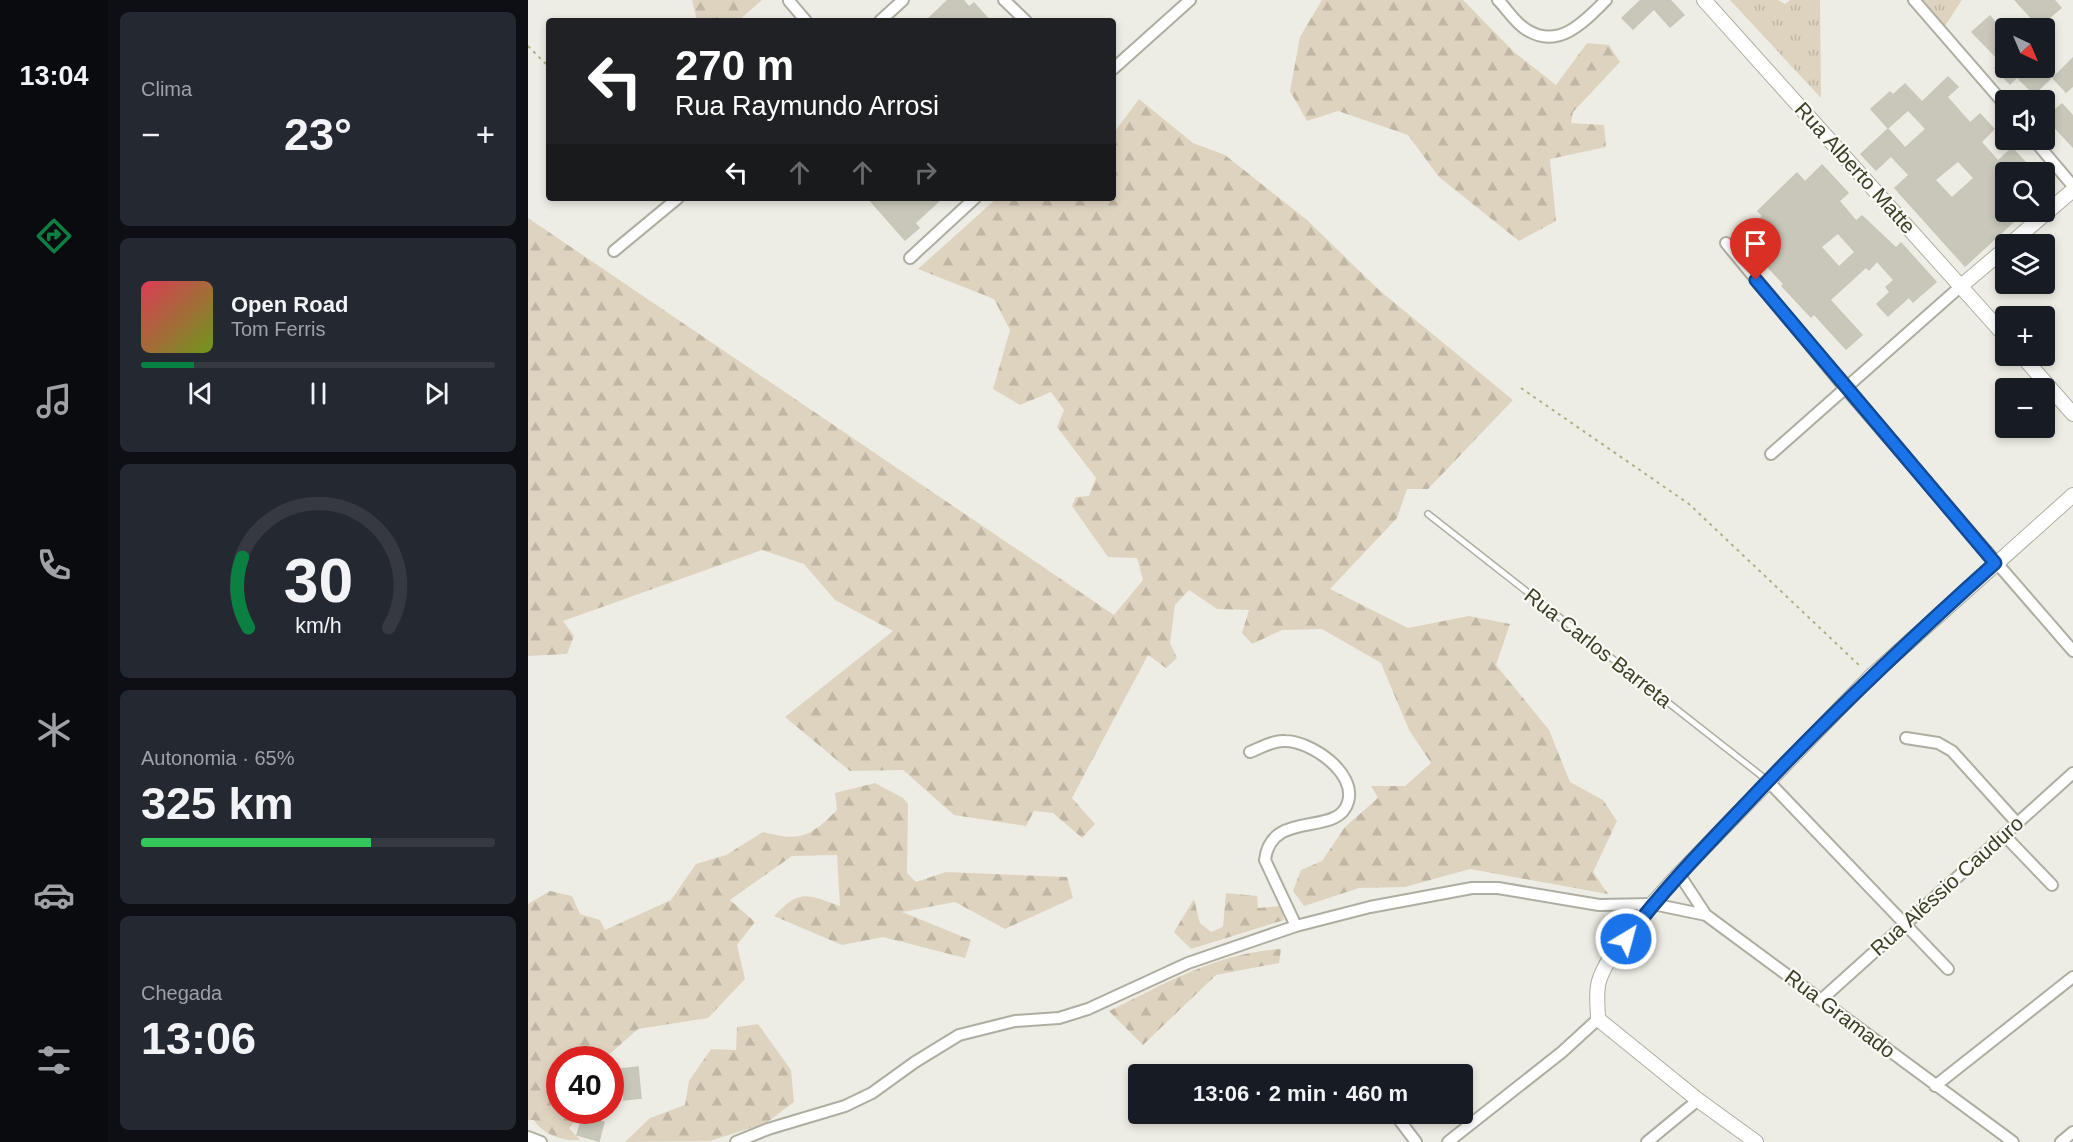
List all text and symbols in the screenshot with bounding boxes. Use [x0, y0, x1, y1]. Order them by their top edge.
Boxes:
north arrow [1995, 18, 2055, 78]
map controls [1995, 18, 2055, 438]
icon: left [576, 42, 654, 120]
text: 270 m [675, 42, 794, 89]
text: 13:04 [19, 61, 89, 91]
text: Clima [141, 78, 192, 100]
button: sound [1995, 90, 2055, 150]
text: Rua Raymundo Arrosi [675, 91, 939, 121]
street label: Rua Alberto Matte [1791, 98, 1920, 238]
text: 23° [284, 109, 352, 160]
text: − [141, 116, 160, 153]
text: + [476, 116, 495, 153]
icon: left [720, 156, 753, 189]
icon: ahead [783, 156, 816, 189]
icon: ahead [846, 156, 879, 189]
icon: right [909, 156, 942, 189]
button: search [1995, 162, 2055, 222]
icon: directions [33, 215, 75, 257]
pin [1730, 218, 1781, 280]
icon: arrive [1739, 227, 1772, 260]
button: layers [1995, 234, 2055, 294]
text: Open Road [231, 292, 348, 317]
button: + [1995, 306, 2055, 366]
text: Tom Ferris [231, 318, 325, 340]
icon: previous [184, 377, 217, 410]
icon: pause [302, 377, 335, 410]
icon: next [420, 377, 453, 410]
button: − [1995, 378, 2055, 438]
icon: music [33, 380, 75, 422]
icon: phone [33, 544, 75, 586]
text: 30 [283, 546, 353, 615]
street label: Rua Carlos Barreta [1520, 583, 1676, 712]
text: km/h [295, 614, 341, 638]
icon: climate [33, 709, 75, 751]
text: Autonomia · 65% [141, 747, 294, 769]
text: 325 km [141, 778, 294, 829]
street label: Rua Aléssio Cauduro [1866, 811, 2028, 960]
icon: car [33, 874, 75, 916]
position arrow [1594, 907, 1658, 971]
street label: Rua Gramado [1781, 965, 1900, 1062]
text: Chegada [141, 982, 222, 1004]
text: 13:06 [141, 1013, 256, 1064]
icon: filters [33, 1039, 75, 1081]
speed limit sign: 40 [546, 1046, 624, 1124]
text: 13:06 · 2 min · 460 m [1193, 1081, 1408, 1106]

